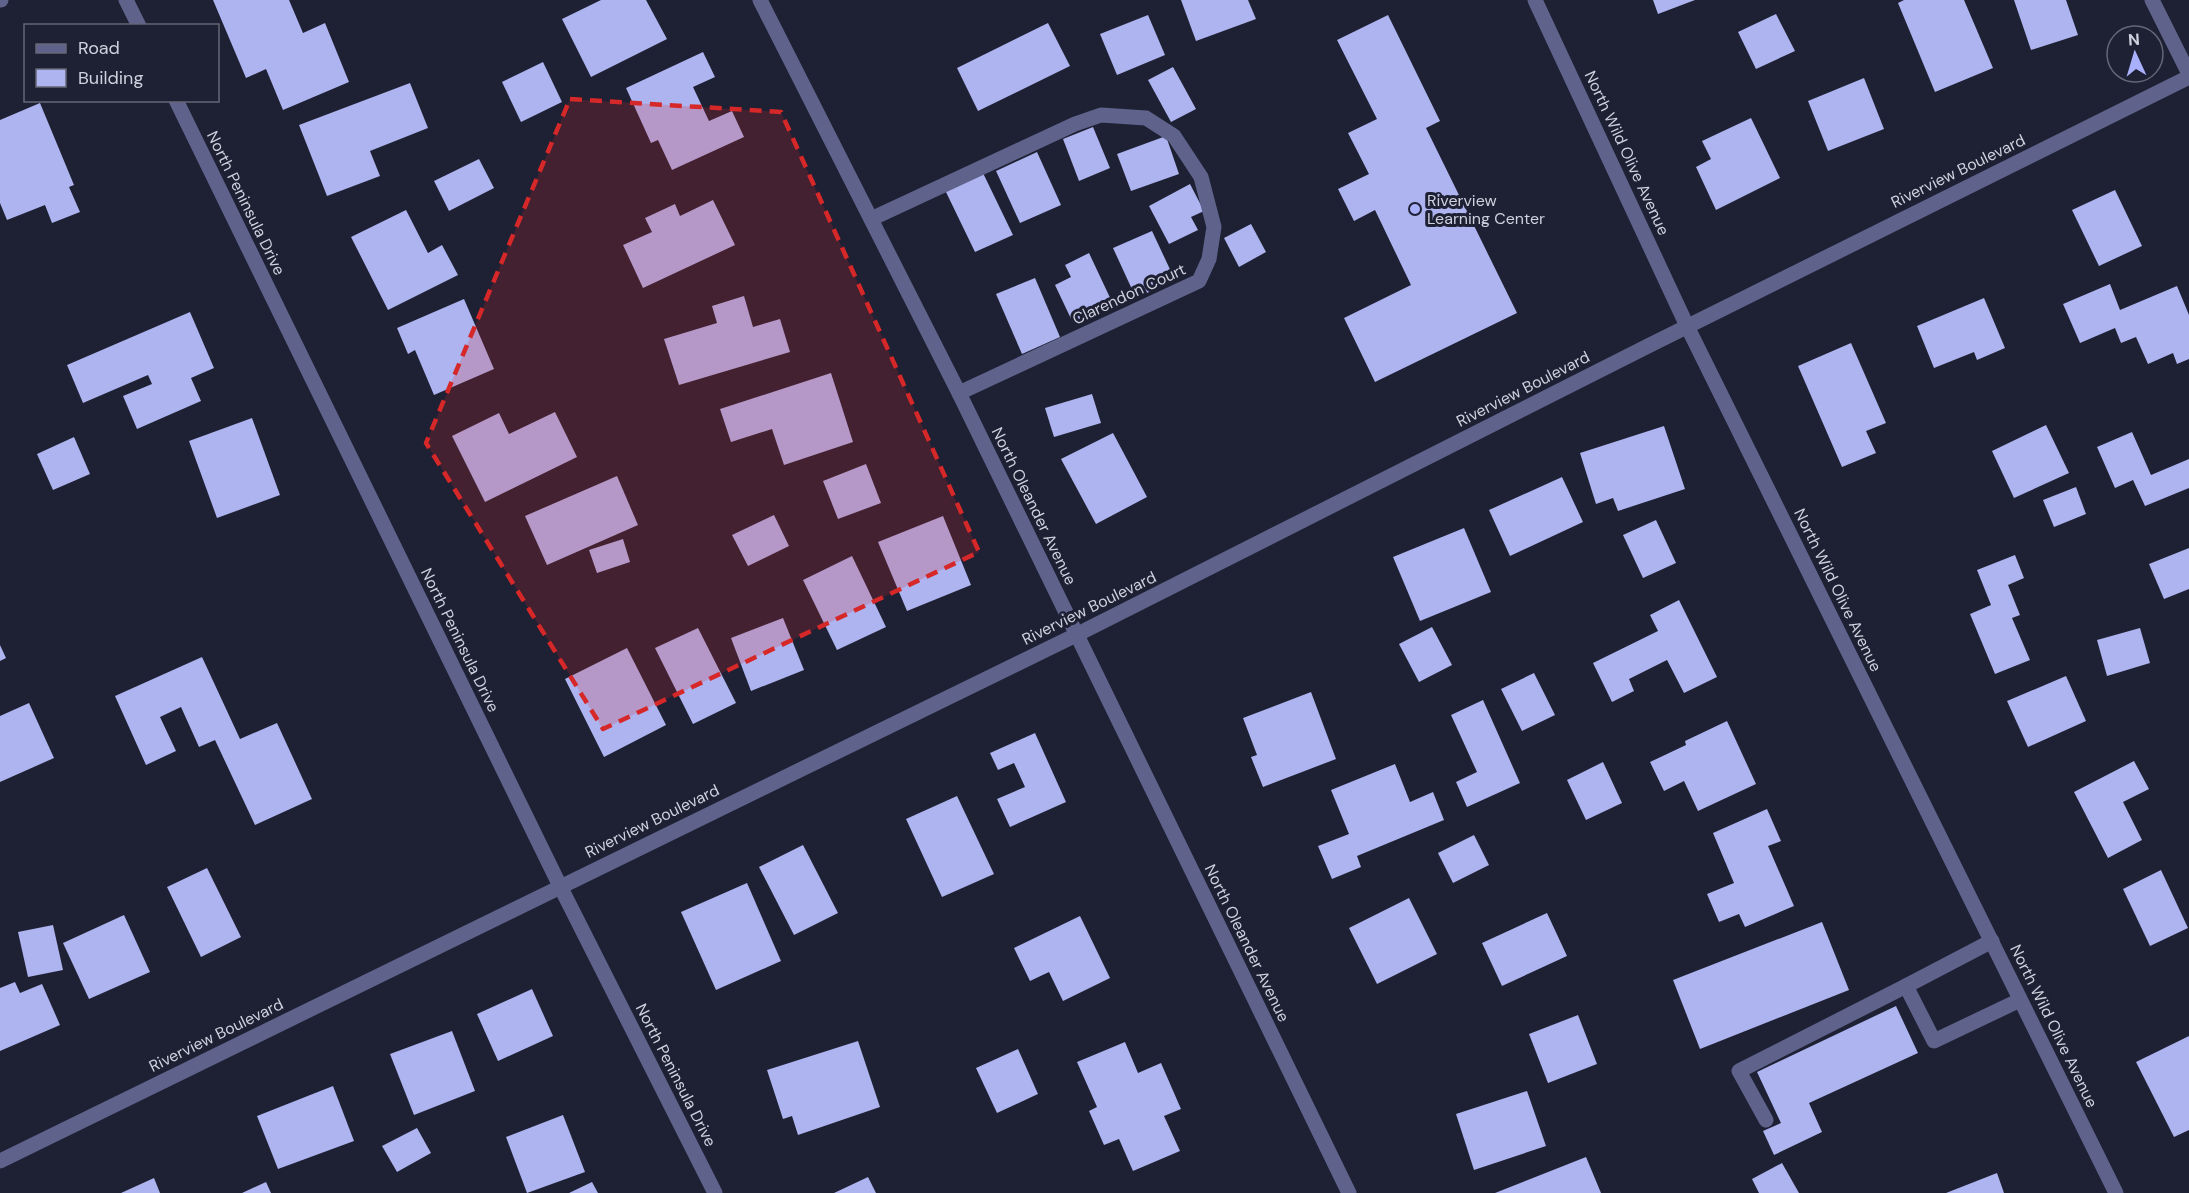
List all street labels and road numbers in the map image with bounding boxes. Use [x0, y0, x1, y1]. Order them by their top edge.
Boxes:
street label: North Wild Olive Avenue [1580, 67, 1674, 239]
street label: North Peninsula Drive [202, 127, 290, 279]
street label: Riverview Boulevard [1887, 129, 2029, 213]
street label: Clarendon Court [1069, 259, 1189, 329]
street label: Riverview Boulevard [1453, 346, 1593, 432]
street label: North Oleander Avenue [987, 424, 1081, 588]
street label: North Wild Olive Avenue [1789, 505, 1887, 675]
street label: North Peninsula Drive [416, 564, 504, 716]
street label: Riverview Boulevard [1018, 566, 1160, 650]
street label: Riverview Boulevard [581, 779, 723, 863]
street label: North Oleander Avenue [1200, 861, 1294, 1025]
street label: North Wild Olive Avenue [2005, 941, 2103, 1111]
street label: Riverview Boulevard [145, 993, 287, 1077]
street label: North Peninsula Drive [631, 1000, 721, 1150]

